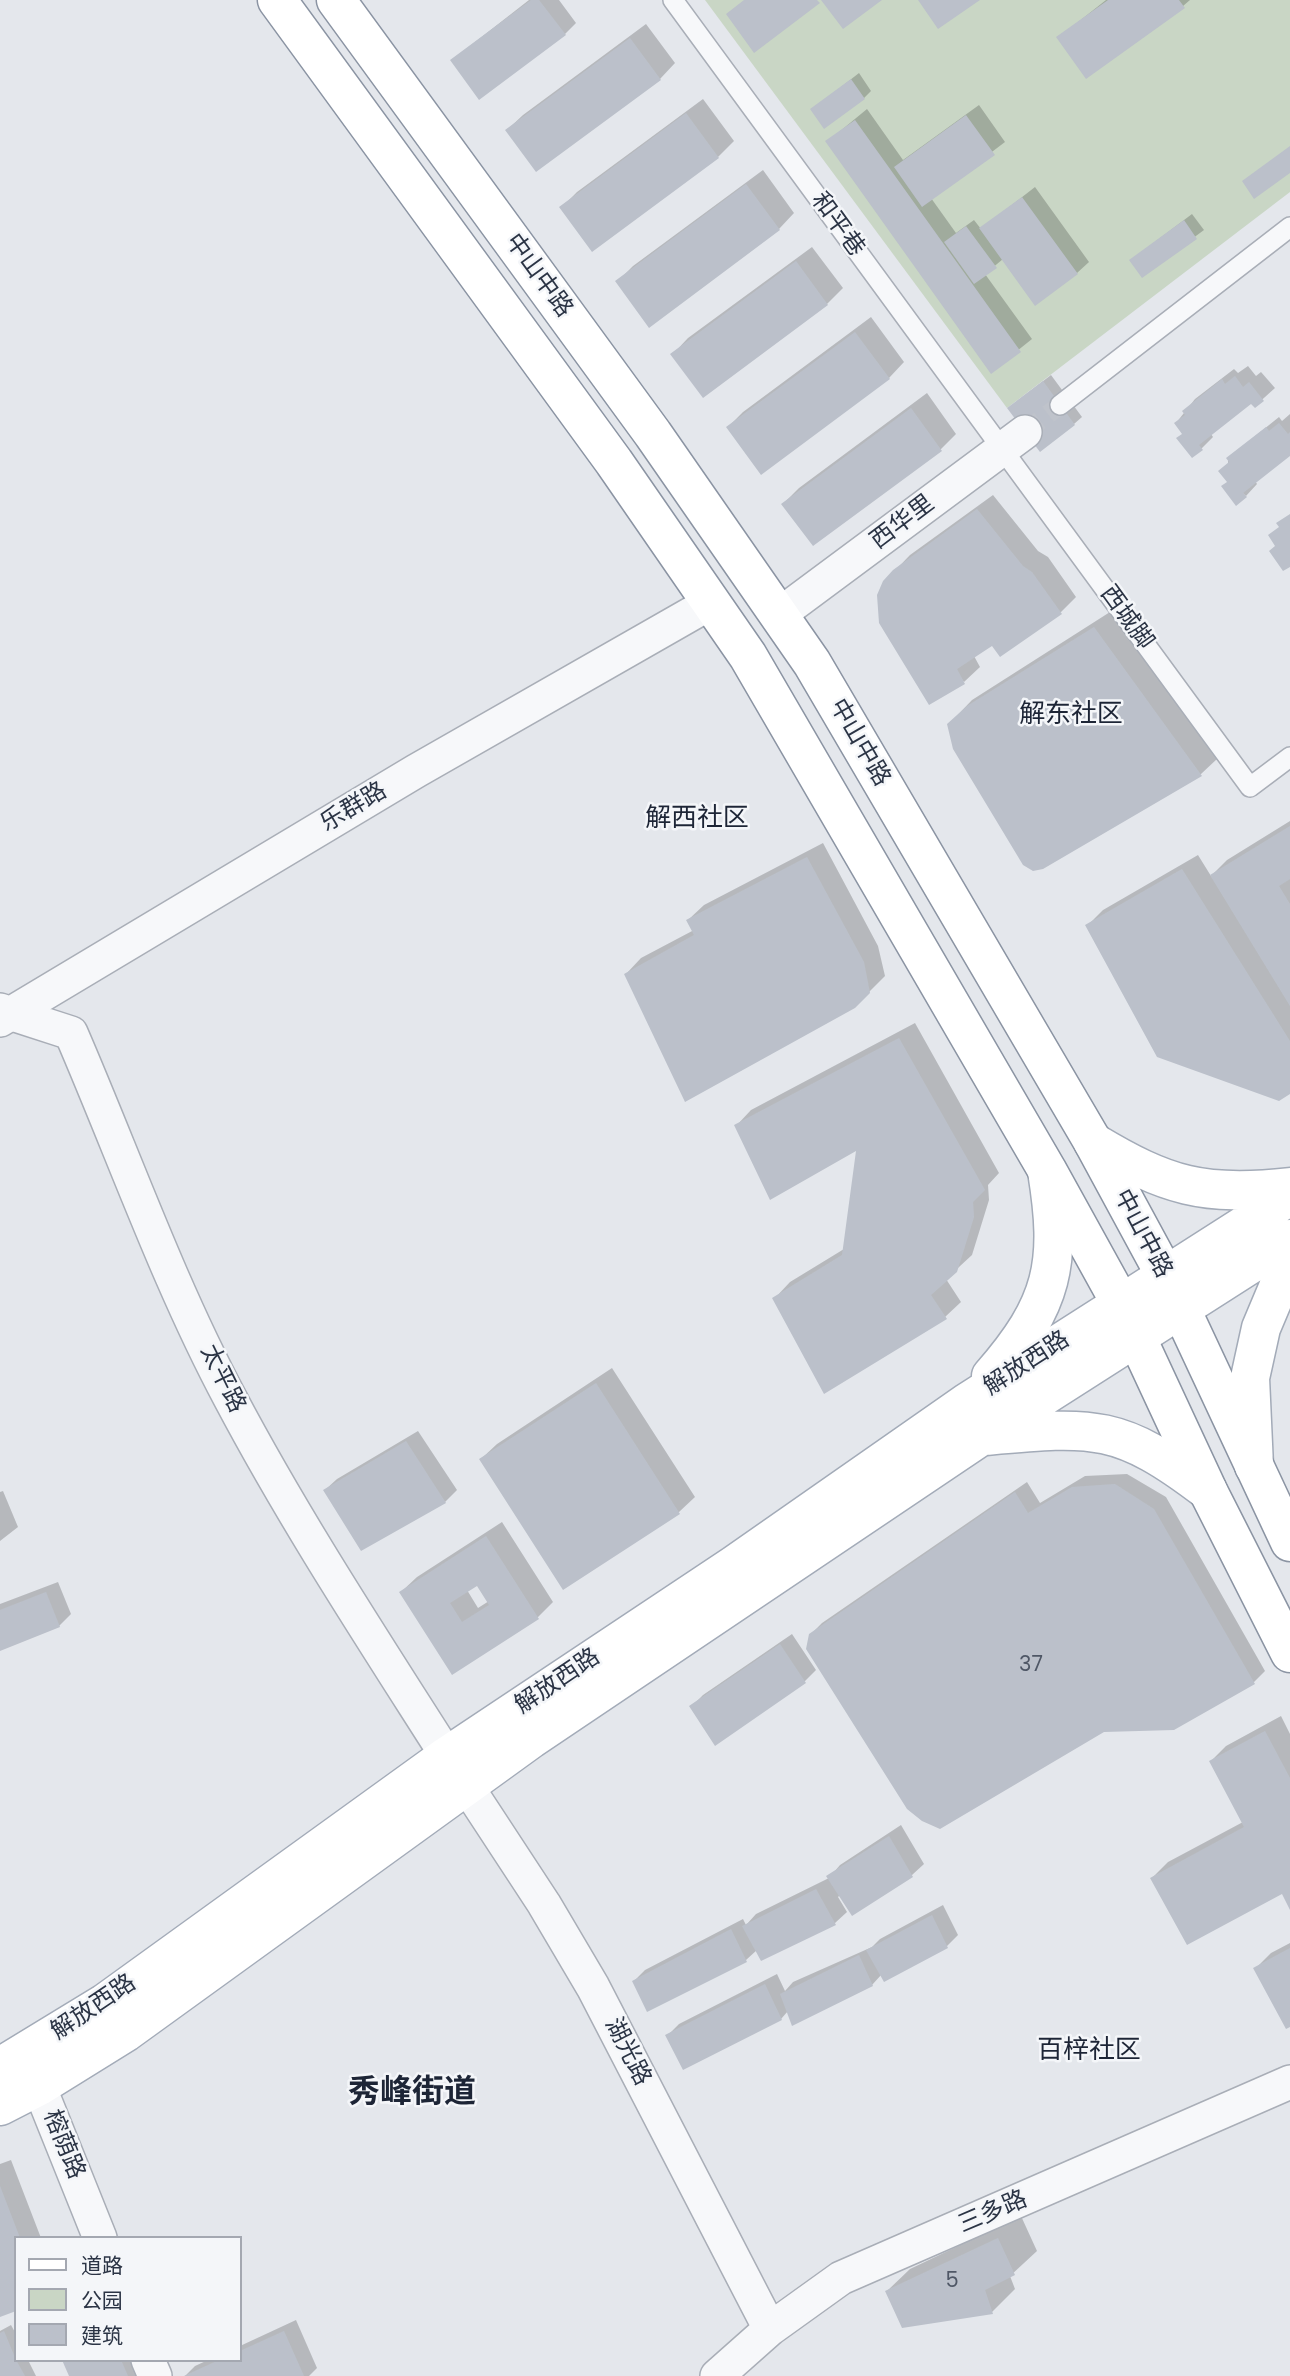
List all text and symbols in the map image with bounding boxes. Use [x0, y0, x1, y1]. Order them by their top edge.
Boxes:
street label: 和平巷 [804, 187, 870, 263]
street label: 中山中路 [498, 229, 578, 323]
street label: 西华里 [866, 490, 940, 556]
street label: 西城脚 [1093, 580, 1159, 656]
street label: 中山中路 [823, 694, 895, 792]
district label: 解东社区 [1019, 699, 1123, 731]
street label: 乐群路 [316, 777, 392, 839]
district label: 解西社区 [645, 803, 749, 835]
street label: 中山中路 [1107, 1185, 1177, 1283]
street label: 解放西路 [979, 1326, 1075, 1402]
street label: 太平路 [193, 1340, 251, 1418]
street label: 解放西路 [510, 1643, 606, 1721]
house number: 37 [1019, 1653, 1043, 1679]
street label: 解放西路 [46, 1969, 142, 2047]
street label: 湖光路 [598, 2013, 656, 2091]
district label: 百梓社区 [1037, 2035, 1141, 2067]
district label: 秀峰街道 [348, 2075, 476, 2113]
street label: 榕荫路 [36, 2106, 90, 2184]
street label: 三多路 [954, 2186, 1032, 2240]
legend [14, 2236, 242, 2362]
text: 道路 [81, 2251, 123, 2280]
house number: 5 [945, 2269, 959, 2295]
text: 公园 [81, 2286, 123, 2315]
text: 建筑 [81, 2321, 123, 2350]

